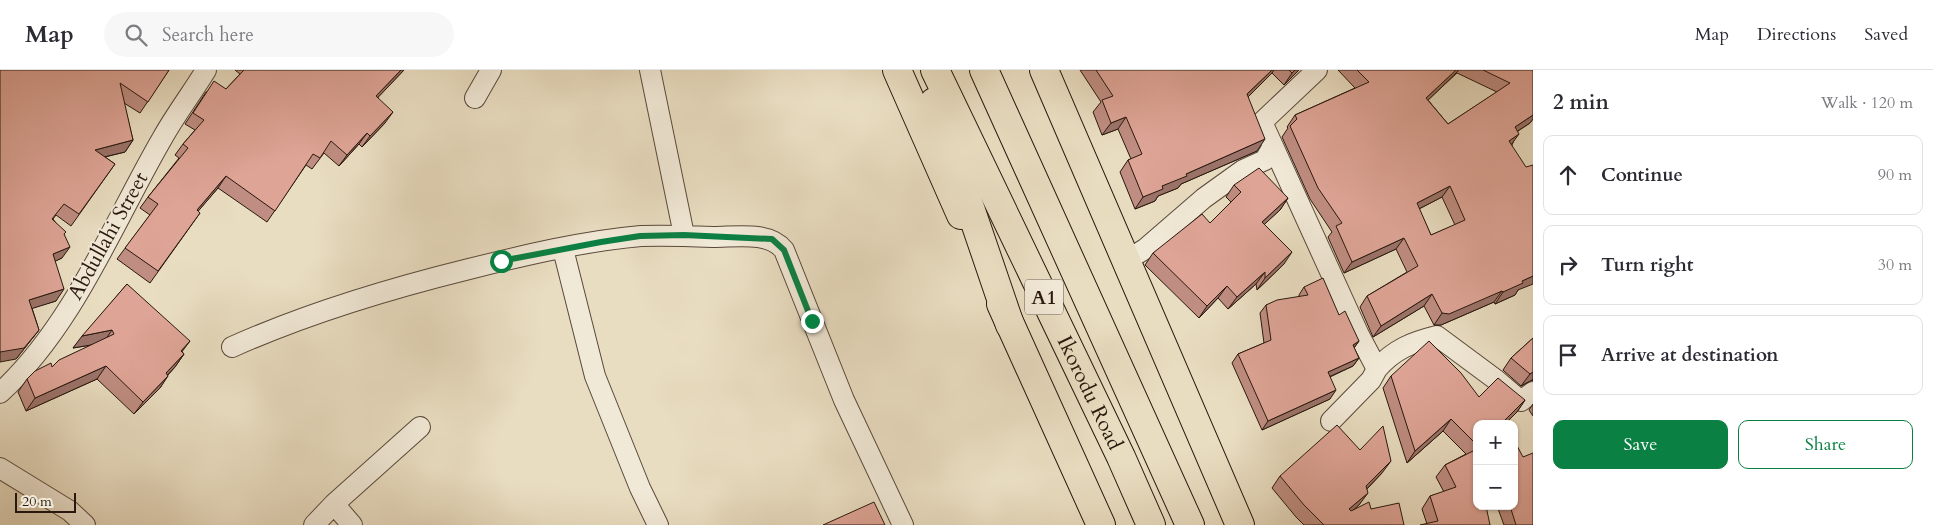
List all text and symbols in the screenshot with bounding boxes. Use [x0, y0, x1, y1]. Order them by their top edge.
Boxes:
search box [104, 12, 454, 57]
text: Map [25, 18, 74, 51]
icon: search [122, 21, 150, 49]
text: Search here [162, 22, 254, 48]
text: Map [1695, 22, 1729, 47]
text: Directions [1757, 22, 1836, 47]
text: Saved [1864, 22, 1908, 47]
text: 2 min [1553, 88, 1609, 117]
text: Walk · 120 m [1821, 92, 1913, 114]
icon: ahead [1554, 161, 1582, 189]
text: Continue [1601, 162, 1683, 188]
text: 90 m [1878, 164, 1912, 186]
street label: Abdullahi Street [61, 166, 155, 305]
route start [490, 250, 513, 273]
icon: right [1554, 251, 1582, 279]
text: Turn right [1601, 252, 1693, 278]
text: 30 m [1878, 254, 1912, 276]
road number: A1 [1025, 280, 1063, 314]
route end [801, 310, 824, 333]
street label: Ikorodu Road [1050, 331, 1130, 455]
icon: arrive [1554, 341, 1582, 369]
text: Arrive at destination [1601, 342, 1778, 368]
map controls [1473, 420, 1518, 510]
button: + [1473, 420, 1518, 465]
button: Save [1553, 420, 1728, 469]
button: Share [1738, 420, 1913, 469]
button: − [1473, 465, 1518, 510]
scale bar [15, 490, 76, 513]
text: 20 m [22, 492, 52, 511]

